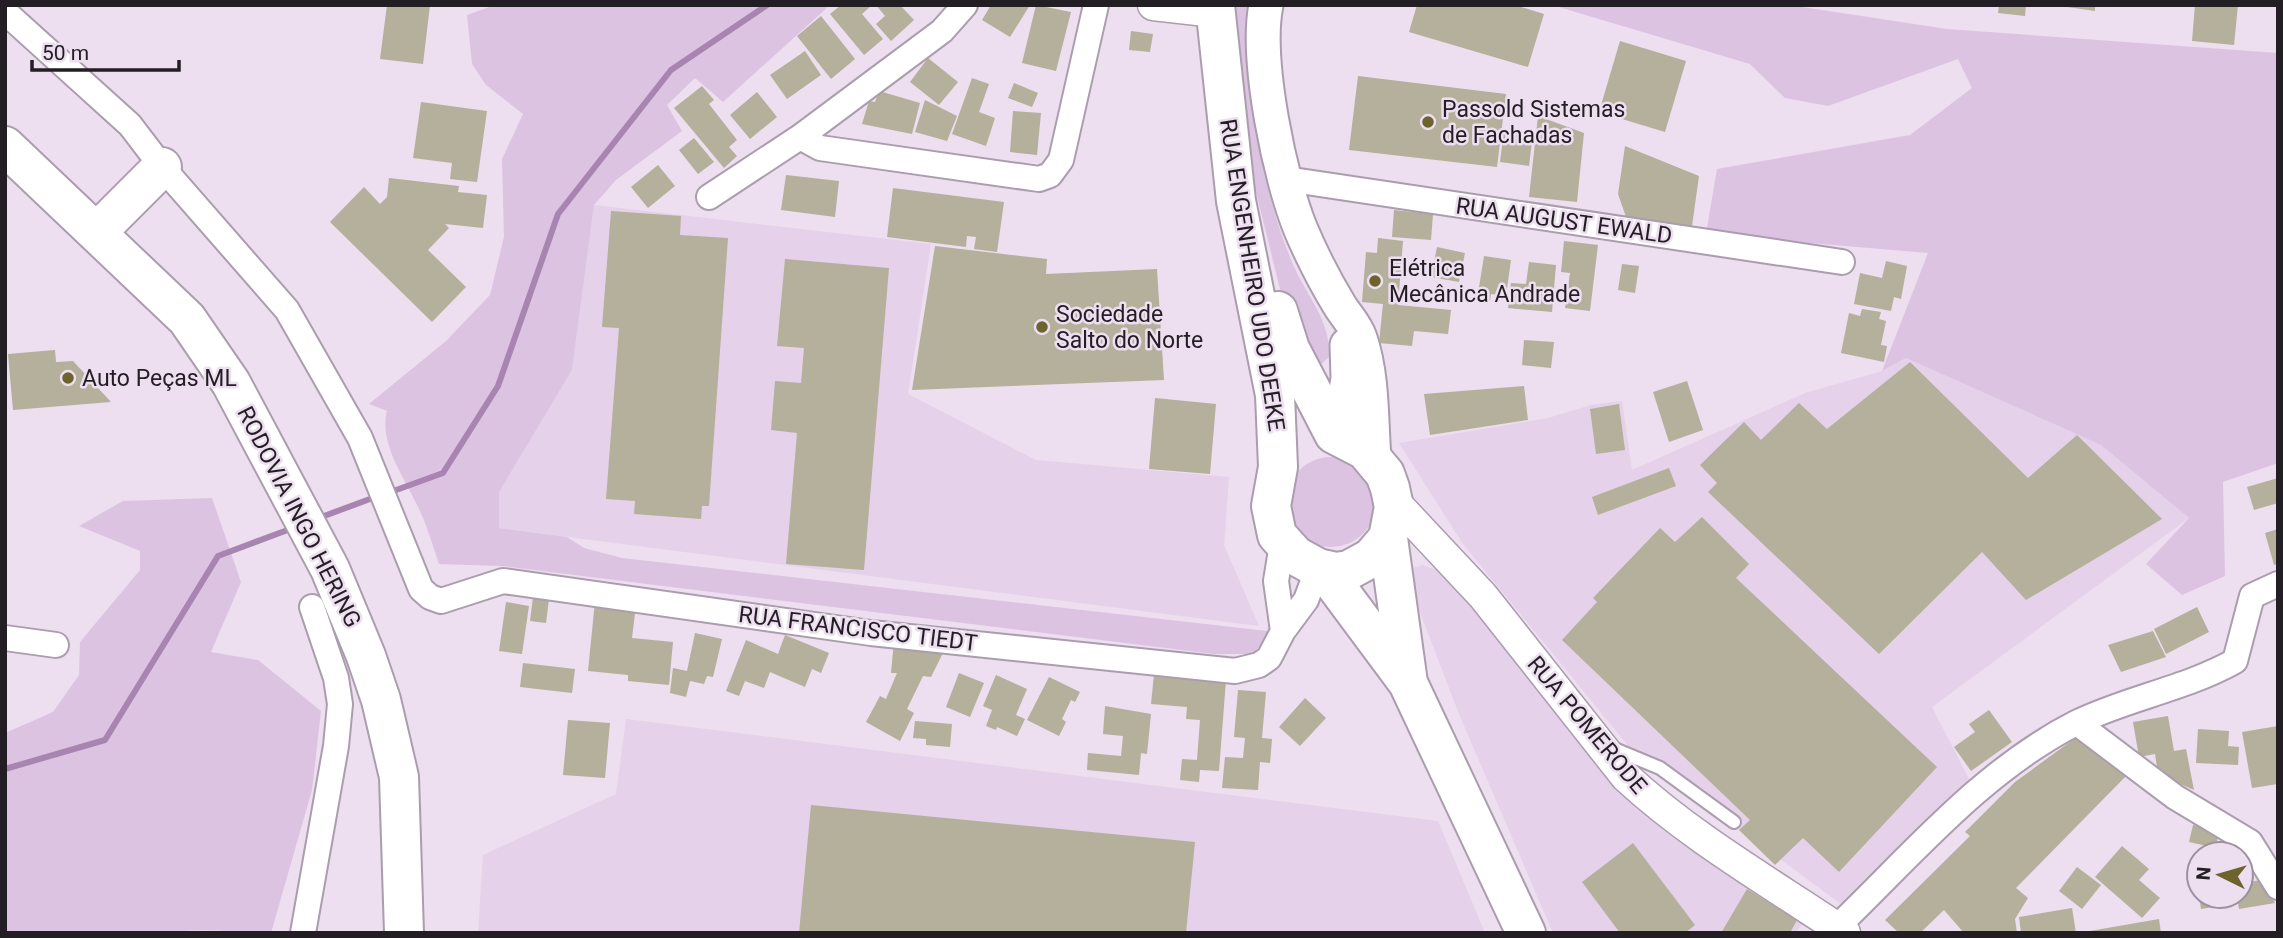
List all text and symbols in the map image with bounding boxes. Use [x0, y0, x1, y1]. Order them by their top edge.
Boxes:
scale bar [32, 28, 178, 72]
text: 50 m [42, 41, 89, 65]
place label: Passold Sistemas de Fachadas [1442, 96, 1625, 149]
marker: Passold Sistemas de Fachadas [1420, 114, 1436, 130]
street label: RUA ENGENHEIRO UDO DEEKE [1214, 117, 1290, 433]
street label: RUA AUGUST EWALD [1454, 192, 1674, 250]
place label: Elétrica Mecânica Andrade [1389, 255, 1580, 308]
marker: Elétrica Mecânica Andrade [1367, 273, 1383, 289]
place label: Sociedade Salto do Norte [1056, 301, 1203, 354]
marker: Sociedade Salto do Norte [1034, 319, 1050, 335]
place label: Auto Peças ML [82, 365, 237, 392]
marker: Auto Peças ML [60, 370, 76, 386]
street label: RODOVIA INGO HERING [232, 402, 366, 632]
street label: RUA FRANCISCO TIEDT [737, 601, 979, 657]
street label: RUA POMERODE [1522, 651, 1652, 799]
north arrow [2185, 840, 2255, 910]
text: N [2192, 866, 2216, 881]

